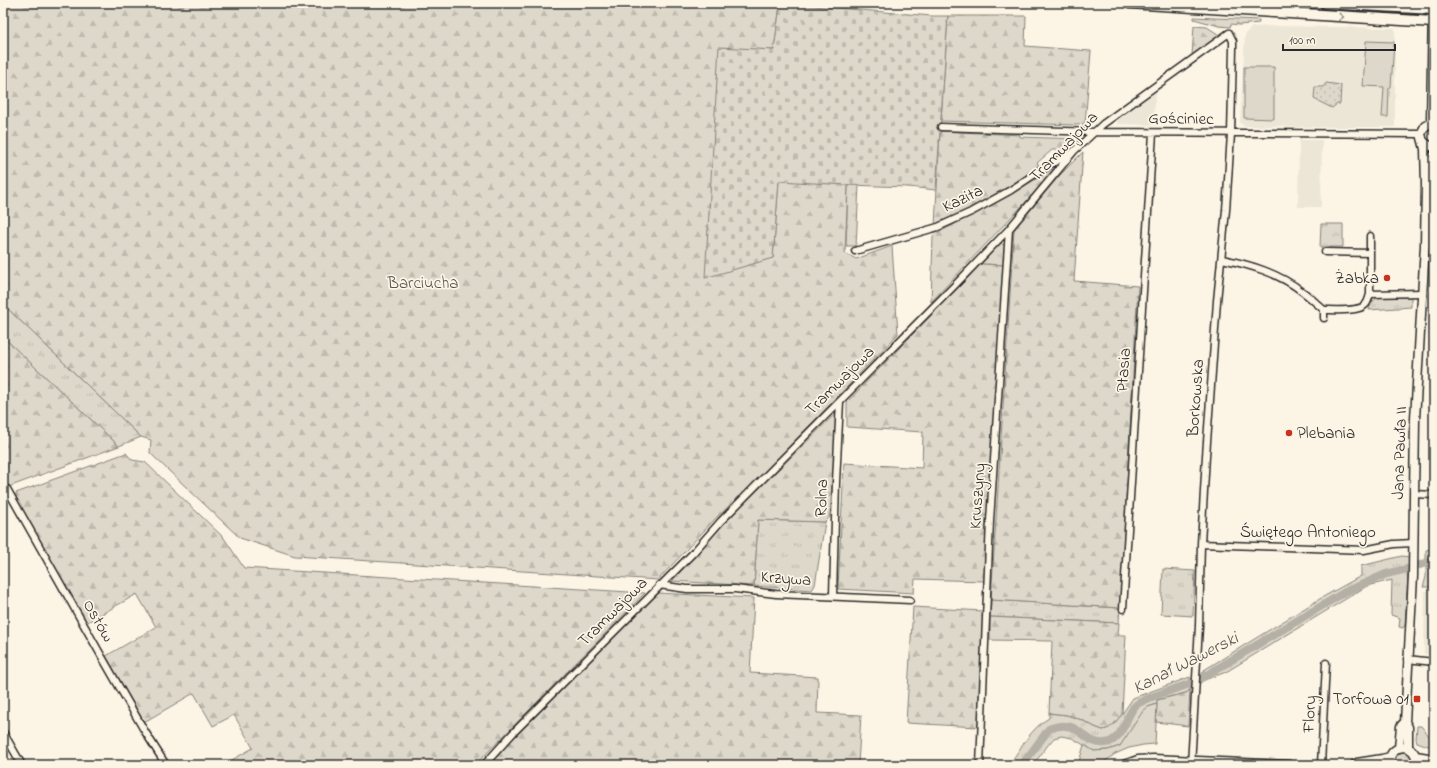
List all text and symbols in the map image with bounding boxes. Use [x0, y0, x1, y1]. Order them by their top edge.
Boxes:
one-way arrow [1338, 12, 1344, 21]
scale bar [1283, 26, 1395, 52]
text: 100 m [1289, 32, 1316, 50]
street label: Tramwajowa [1024, 106, 1104, 188]
street label: Gościniec [1148, 106, 1214, 132]
street label: Kazita [938, 178, 988, 220]
place label: Żabka [1335, 266, 1379, 291]
park label: Barciucha [387, 271, 458, 296]
marker: Żabka [1382, 273, 1392, 283]
street label: Tramwajowa [799, 340, 881, 422]
street label: Ptasia [1110, 347, 1138, 393]
street label: Borkowska [1181, 358, 1211, 439]
street label: Jana Pawła II [1386, 406, 1414, 500]
place label: Plebania [1297, 421, 1355, 446]
marker: Plebania [1284, 428, 1294, 438]
street label: Kruszyny [963, 462, 994, 530]
street label: Rolna [809, 478, 835, 518]
street label: Świętego Antoniego [1240, 520, 1376, 547]
street label: Krzywa [760, 565, 812, 594]
street label: Tramwajowa [572, 571, 654, 653]
street label: Ostów [76, 595, 120, 647]
water label: Kanał Wawerski [1129, 626, 1245, 702]
place label: Torfowa 01 [1333, 687, 1410, 712]
marker: Torfowa 01 [1412, 694, 1422, 704]
street label: Flory [1296, 695, 1324, 734]

